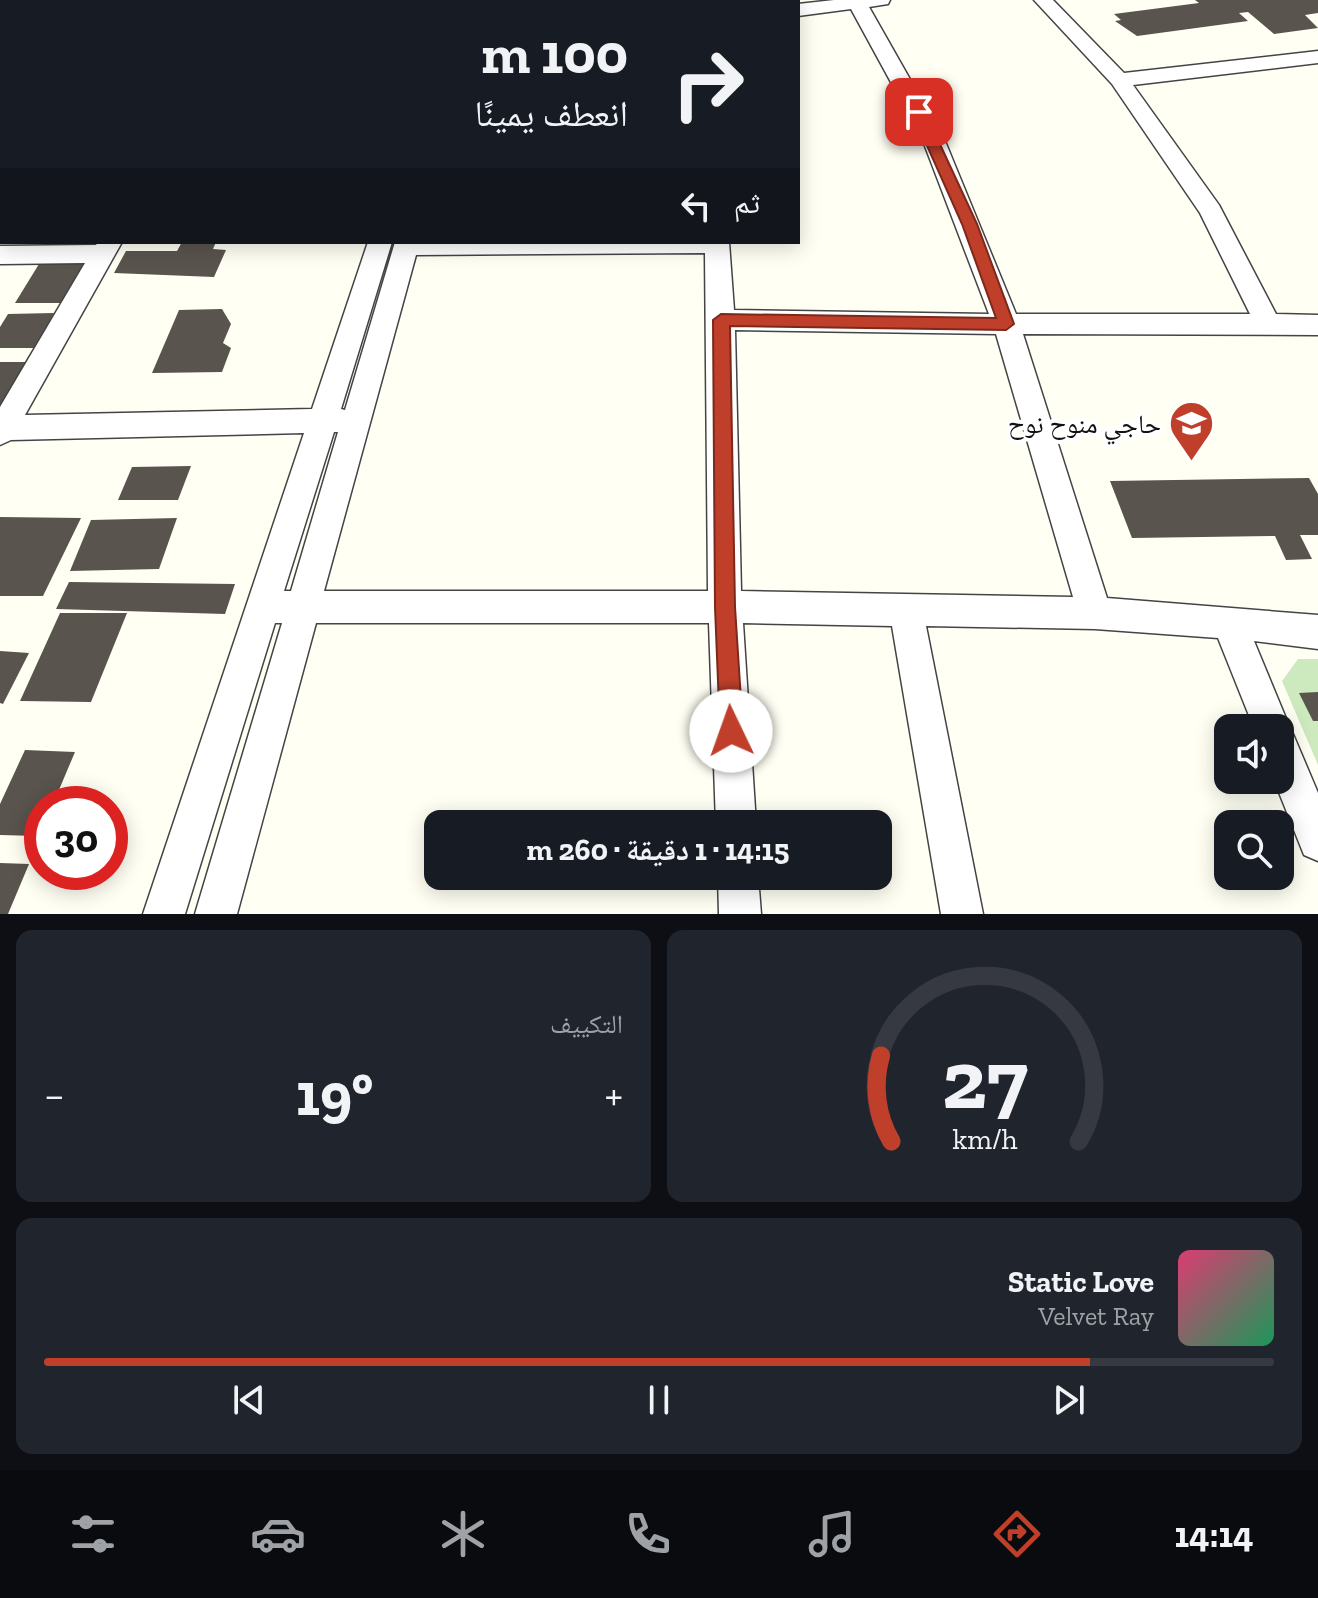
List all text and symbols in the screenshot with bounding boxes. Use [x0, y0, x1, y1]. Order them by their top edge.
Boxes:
text: 100 m [481, 20, 628, 87]
icon: right [656, 32, 760, 136]
pin [885, 78, 953, 146]
icon: arrive [897, 90, 941, 134]
text: انعطف يمينًا [475, 92, 628, 135]
icon: left [674, 184, 718, 228]
text: ثم [734, 185, 760, 221]
school or university icon: حاجي منوح نوح [1168, 400, 1216, 463]
place label: حاجي منوح نوح [1008, 408, 1161, 445]
position arrow [689, 689, 773, 773]
map controls [1214, 714, 1294, 890]
button: sound [1214, 714, 1294, 794]
speed limit sign: 30 [24, 786, 128, 890]
button: search [1214, 810, 1294, 890]
text: 14:15 · 1 دقيقة · 260 m [527, 832, 789, 868]
text: التكييف [550, 1008, 623, 1040]
text: 27 [942, 1029, 1027, 1129]
text: 19° [296, 1058, 373, 1130]
text: − [44, 1068, 65, 1121]
text: + [604, 1068, 623, 1121]
text: km/h [952, 1122, 1017, 1156]
text: Static Love [1008, 1264, 1154, 1300]
text: Velvet Ray [1038, 1300, 1154, 1332]
icon: previous [227, 1378, 271, 1422]
icon: pause [637, 1378, 681, 1422]
icon: next [1047, 1378, 1091, 1422]
icon: filters [65, 1506, 121, 1562]
icon: car [250, 1506, 306, 1562]
icon: climate [435, 1506, 491, 1562]
icon: phone [620, 1506, 676, 1562]
icon: music [804, 1506, 860, 1562]
icon: directions [989, 1506, 1045, 1562]
text: 14:14 [1174, 1513, 1254, 1556]

